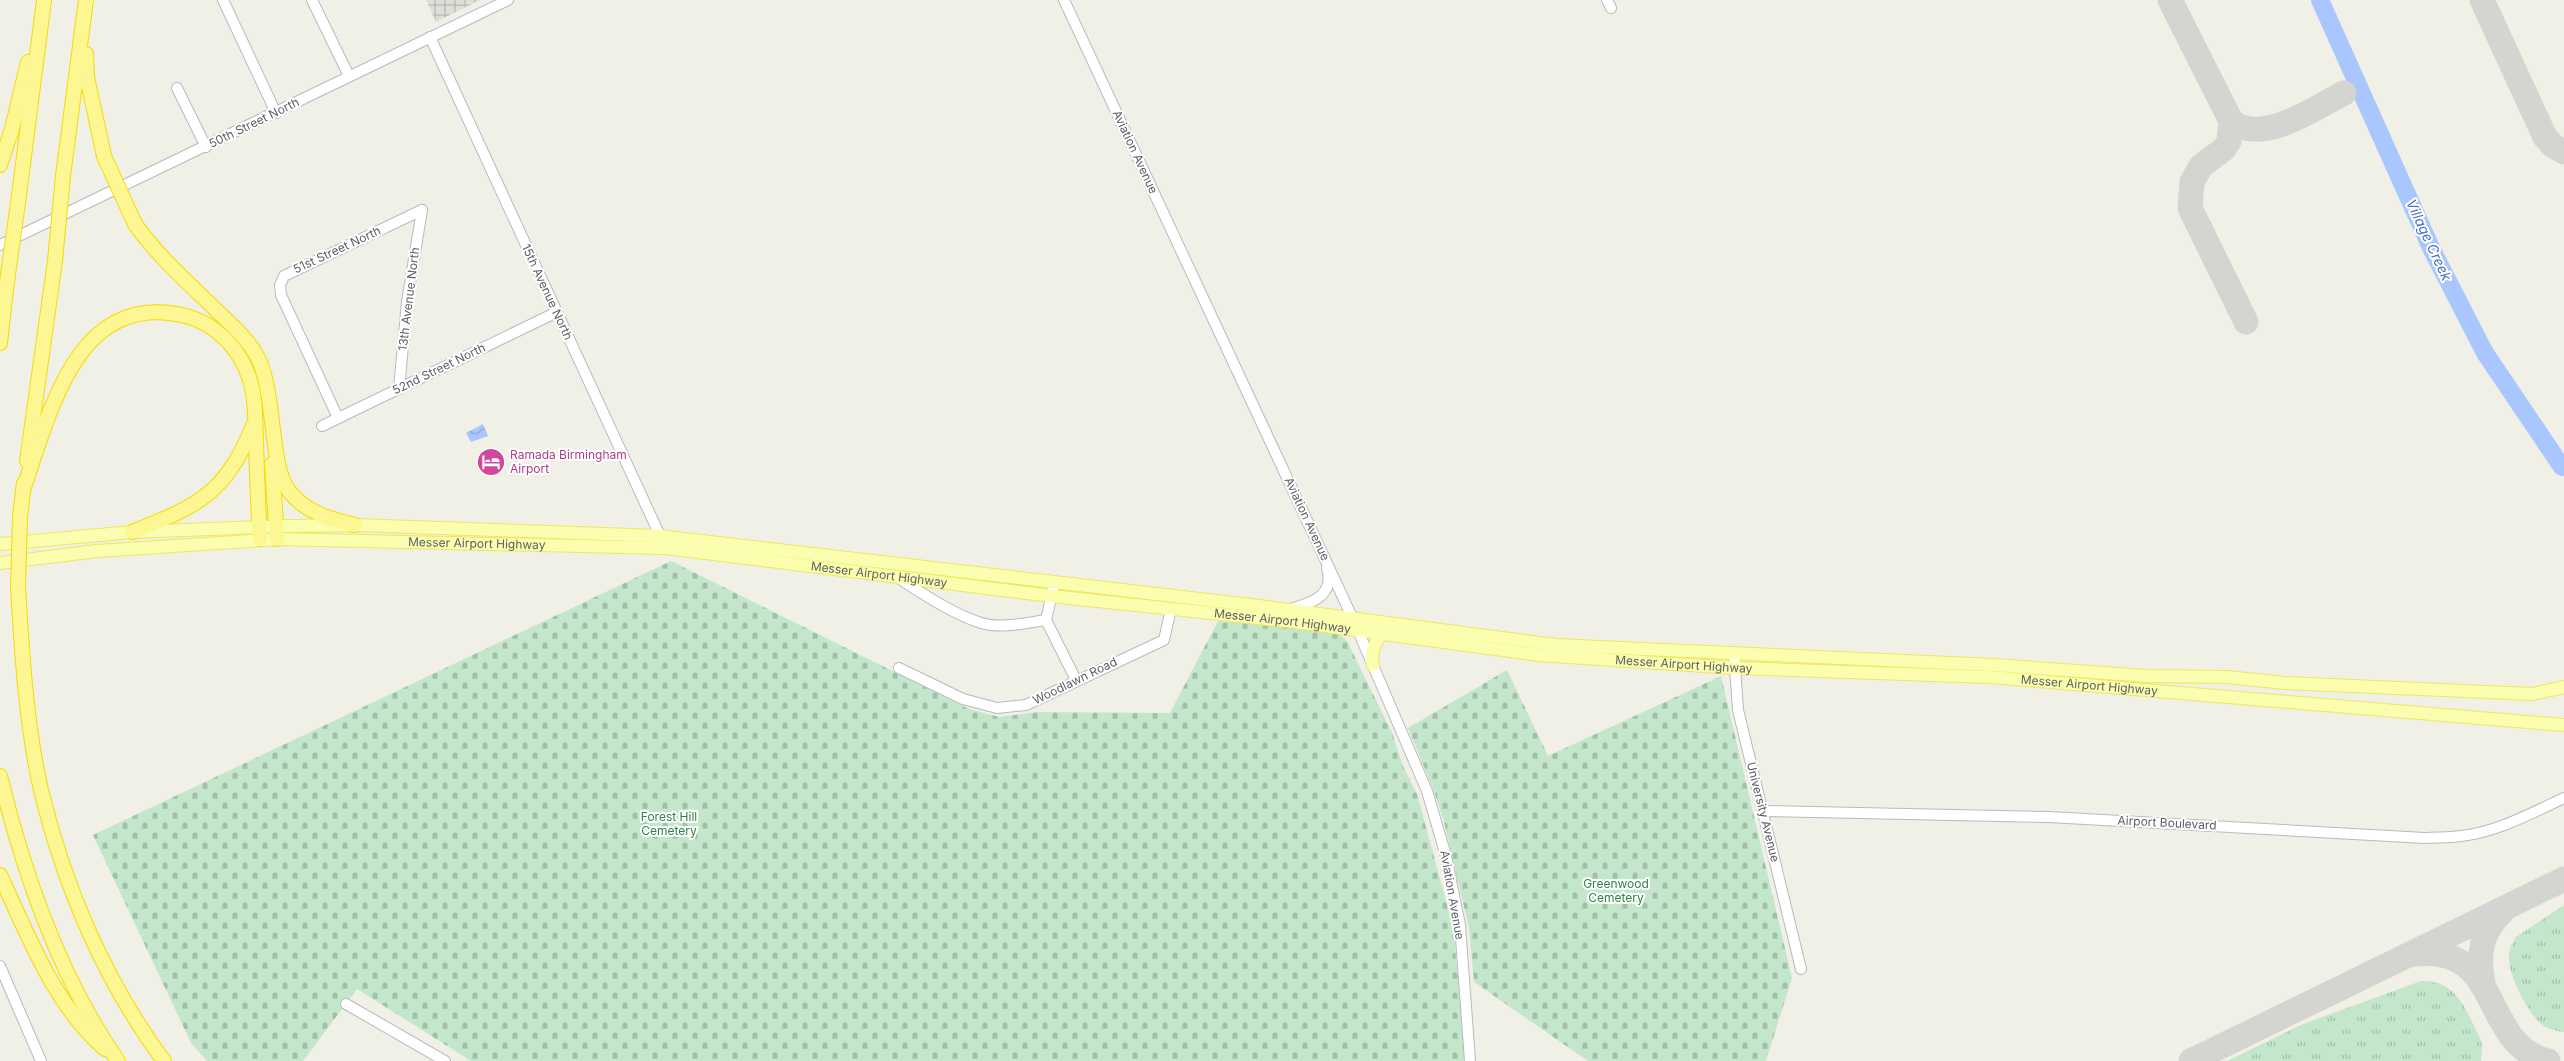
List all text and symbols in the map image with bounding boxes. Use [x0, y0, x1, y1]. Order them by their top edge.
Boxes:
street label: 50th Street North [206, 94, 301, 151]
street label: Aviation Avenue [1110, 108, 1161, 196]
water label: Village Creek [2403, 196, 2456, 284]
street label: 51st Street North [291, 223, 383, 276]
street label: 15th Avenue North [519, 241, 576, 342]
street label: 13th Avenue North [395, 246, 422, 352]
street label: 52nd Street North [390, 340, 488, 398]
hotel icon: Ramada Birmingham Airport [476, 447, 506, 477]
place label: Ramada Birmingham Airport [510, 447, 627, 476]
street label: Aviation Avenue [1282, 475, 1333, 563]
street label: Messer Airport Highway [408, 534, 546, 552]
street label: Messer Airport Highway [810, 558, 949, 590]
street label: Messer Airport Highway [1213, 605, 1352, 636]
street label: Messer Airport Highway [1615, 652, 1753, 676]
street label: Woodlawn Road [1030, 654, 1119, 707]
street label: Messer Airport Highway [2020, 672, 2159, 698]
street label: University Avenue [1744, 760, 1783, 863]
park label: Forest Hill Cemetery [641, 809, 697, 838]
street label: Airport Boulevard [2117, 812, 2217, 833]
street label: Aviation Avenue [1437, 849, 1468, 941]
park label: Greenwood Cemetery [1583, 876, 1649, 905]

